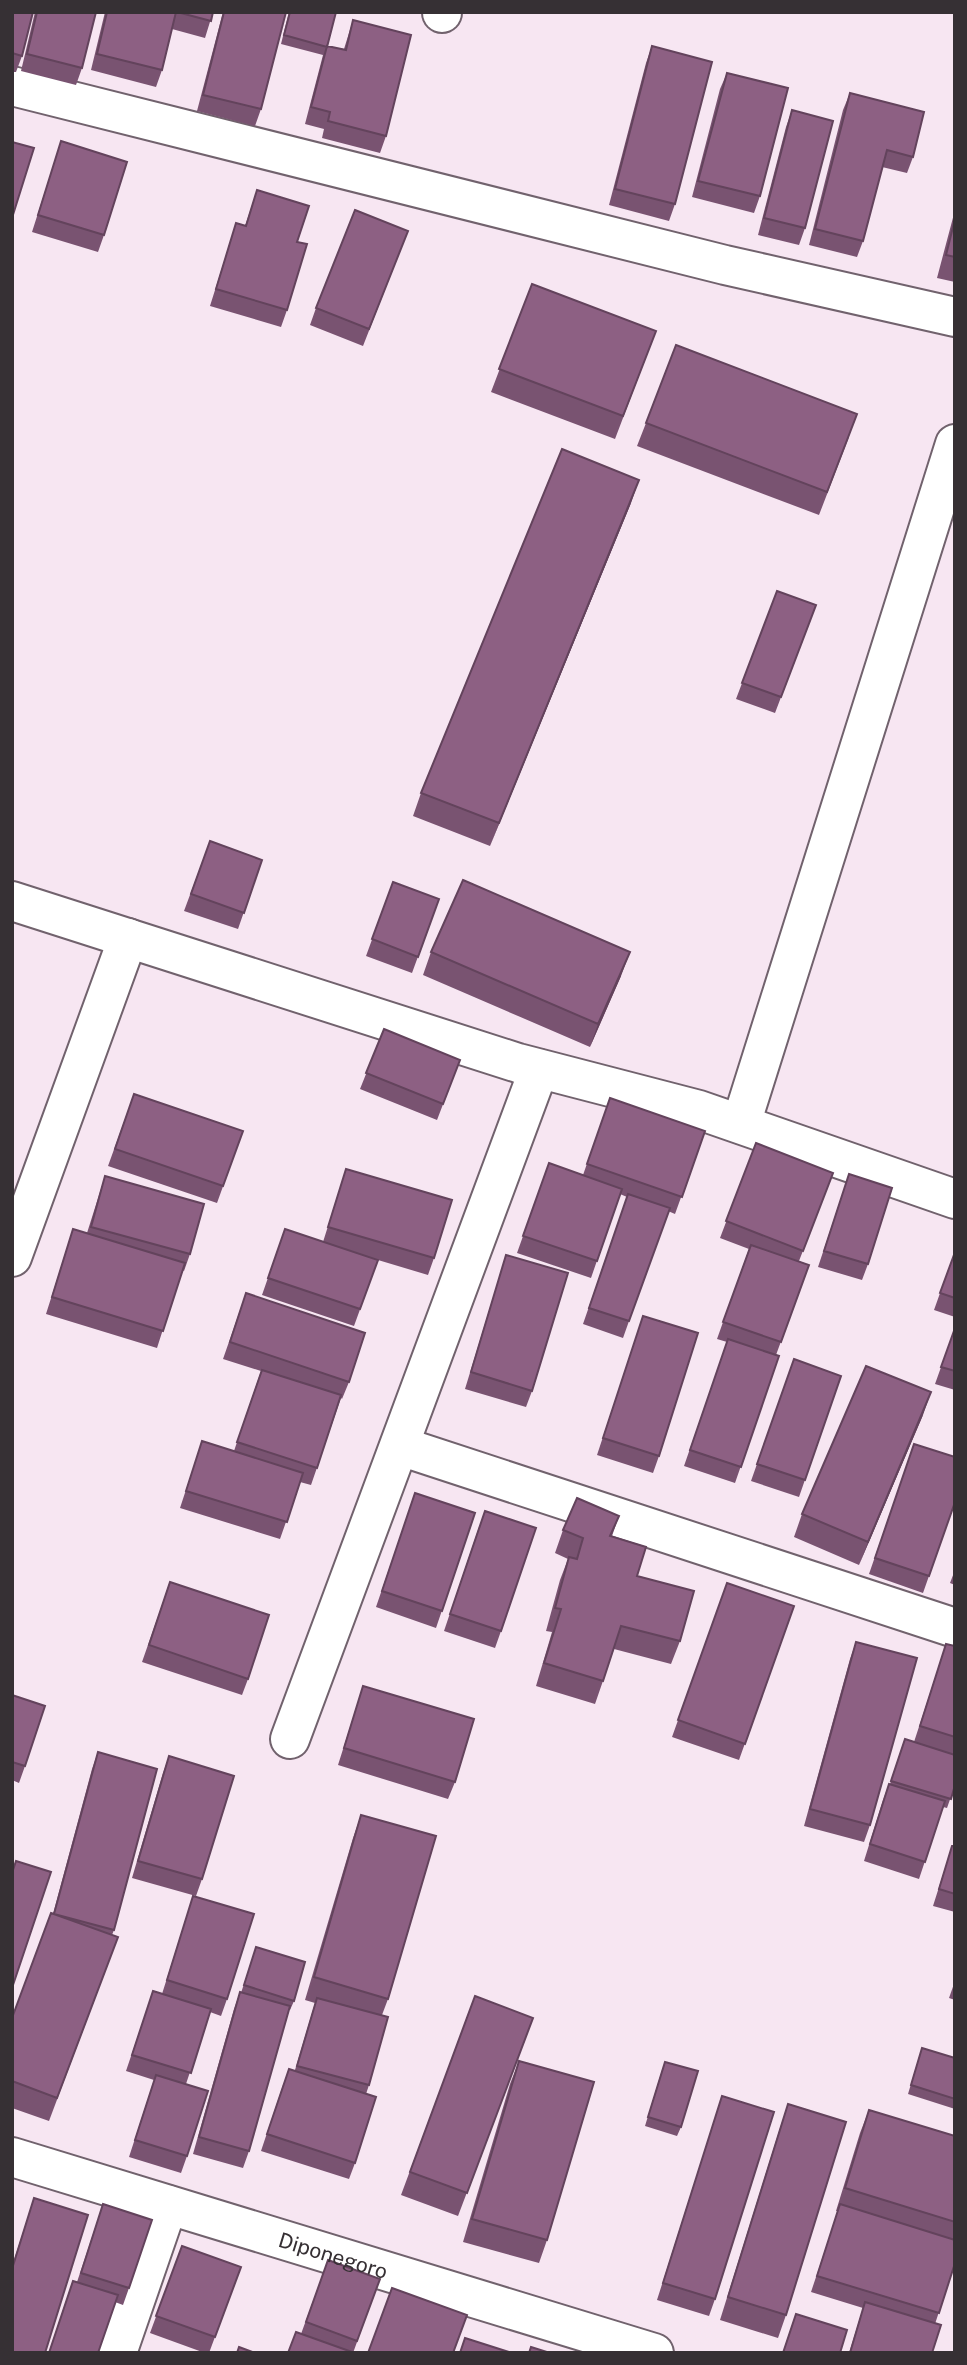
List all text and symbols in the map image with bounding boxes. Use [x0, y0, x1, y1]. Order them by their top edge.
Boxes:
street label: Diponegoro [276, 2227, 391, 2284]

